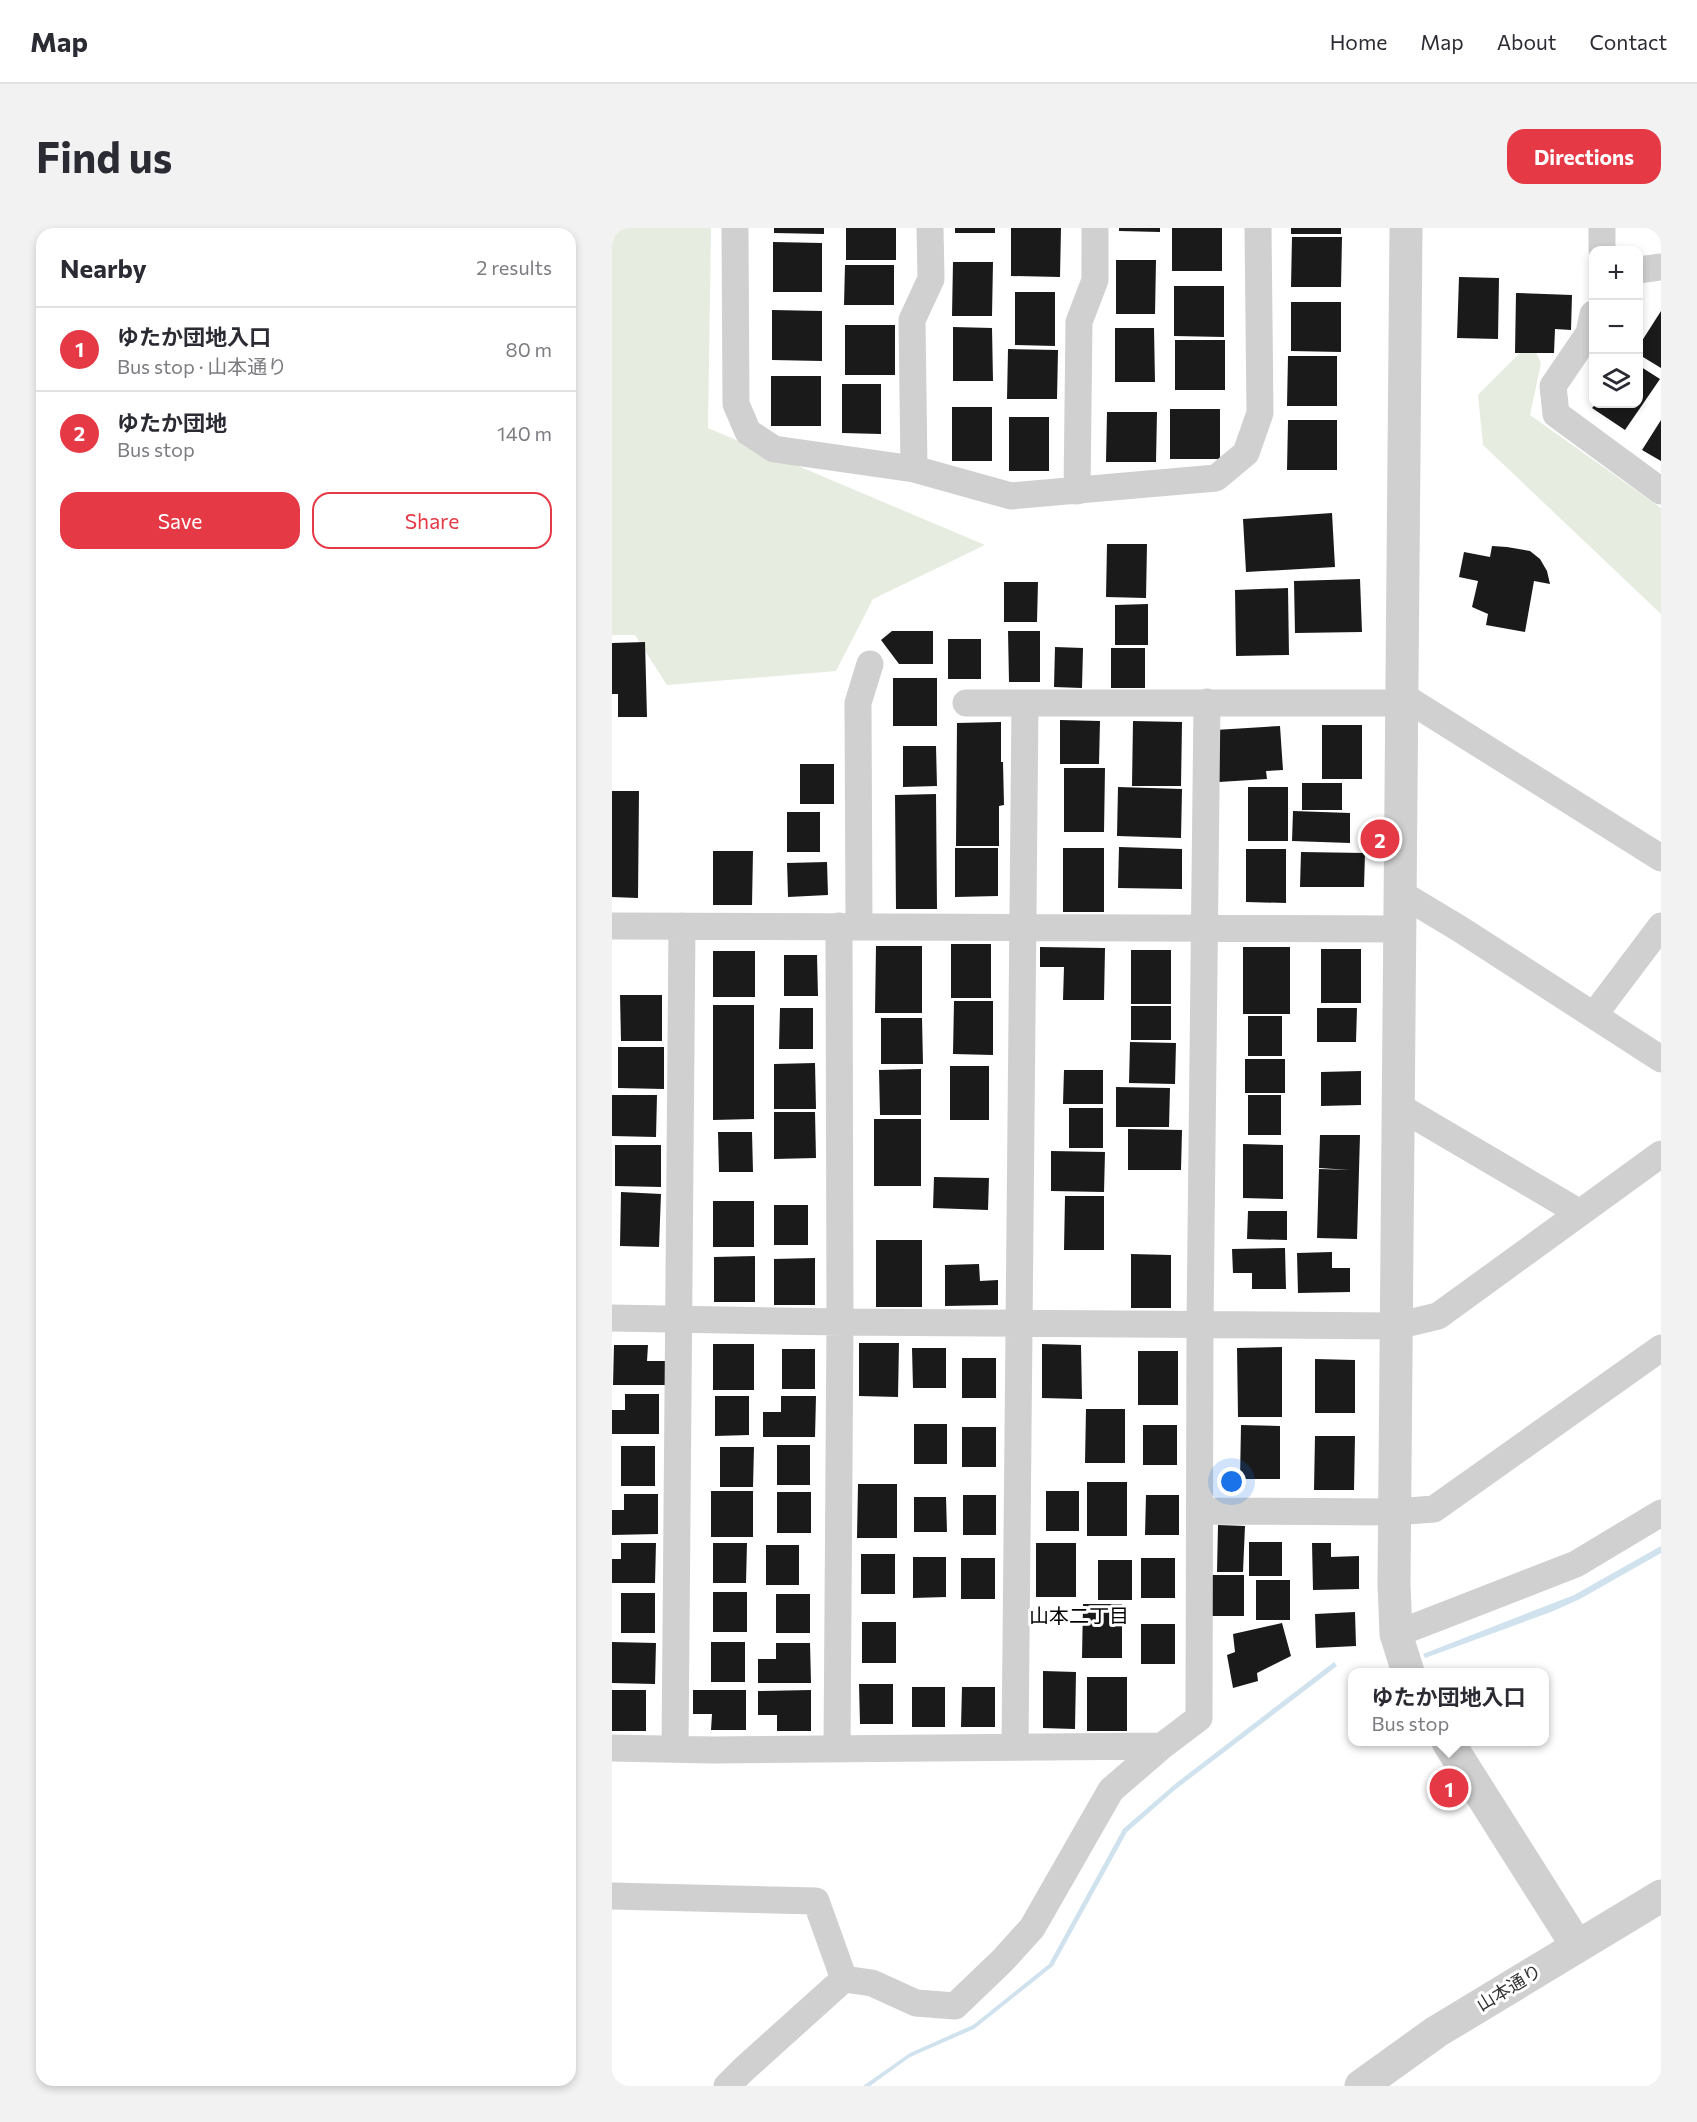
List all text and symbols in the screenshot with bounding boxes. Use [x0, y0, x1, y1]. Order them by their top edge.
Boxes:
text: Map [30, 24, 88, 58]
text: Home [1330, 29, 1387, 54]
text: Map [1420, 29, 1464, 54]
text: About [1497, 29, 1556, 54]
text: Contact [1589, 29, 1667, 54]
button: Directions [1507, 129, 1661, 184]
text: Find us [36, 130, 172, 182]
map controls [1589, 246, 1643, 408]
button: + [1589, 246, 1643, 300]
text: Nearby [60, 252, 147, 283]
text: 2 results [476, 255, 552, 279]
button: − [1589, 300, 1643, 354]
text: ゆたか団地入口 [117, 323, 271, 350]
text: 1 [75, 337, 84, 361]
text: 80 m [506, 337, 552, 361]
text: Bus stop · 山本通り [117, 354, 287, 378]
button: layers [1589, 354, 1643, 408]
text: ゆたか団地 [117, 409, 227, 436]
text: 2 [74, 421, 85, 445]
text: 140 m [497, 421, 552, 445]
text: Bus stop [117, 437, 195, 461]
button: Save [60, 492, 300, 549]
button: Share [312, 492, 552, 549]
pin: 2 [1360, 816, 1400, 862]
your location [1217, 1467, 1246, 1496]
district label: 山本二丁目 [1029, 1603, 1129, 1627]
popup [1348, 1668, 1549, 1746]
text: ゆたか団地入口 [1371, 1683, 1526, 1710]
text: Bus stop [1371, 1711, 1449, 1735]
pin: 1 [1430, 1766, 1468, 1810]
street label: 山本通り [1472, 1959, 1545, 2015]

